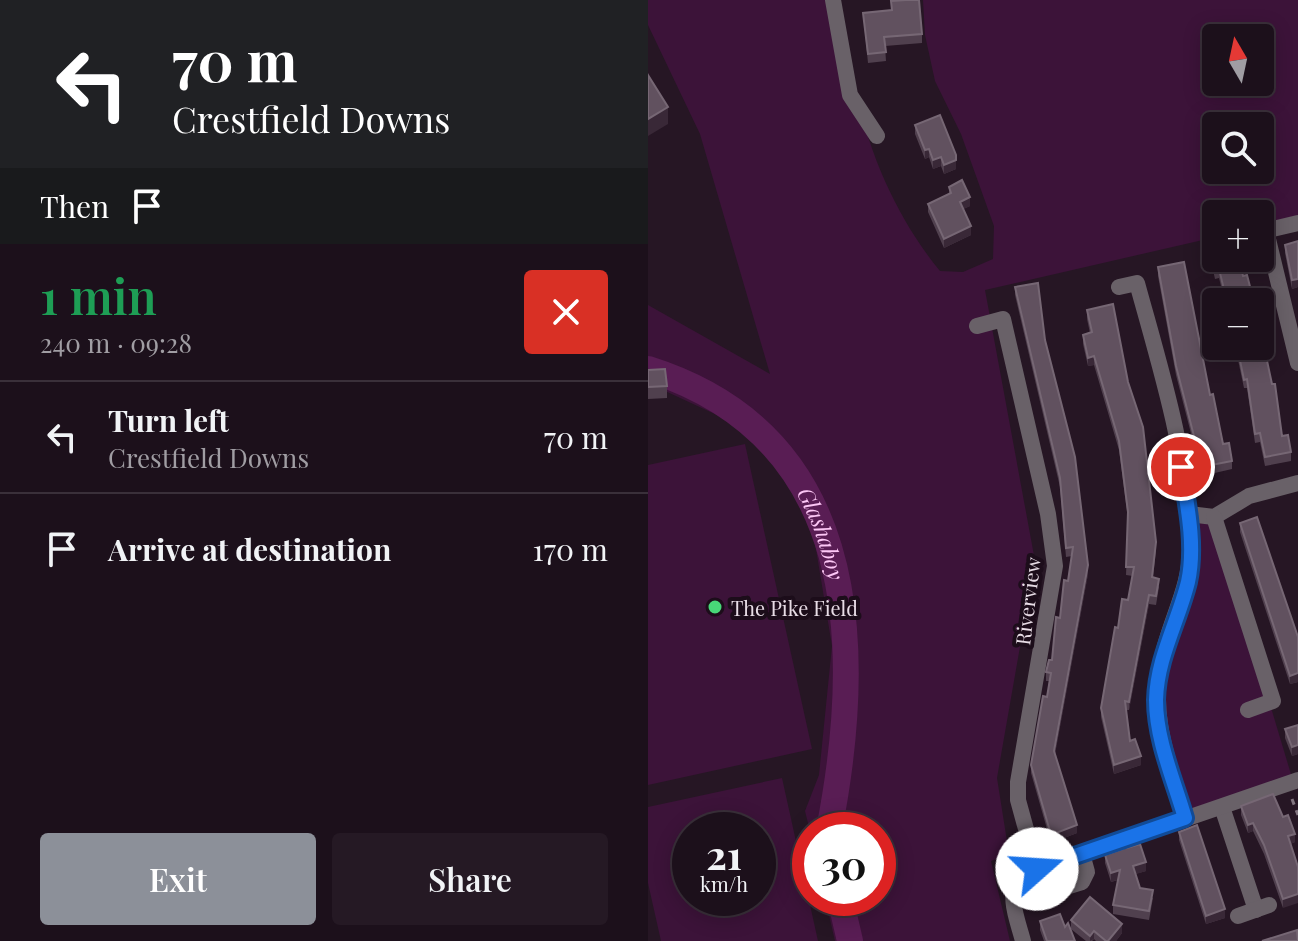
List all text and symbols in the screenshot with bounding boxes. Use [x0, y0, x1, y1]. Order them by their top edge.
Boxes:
text: 70 m [172, 22, 297, 97]
north arrow [1202, 24, 1274, 96]
map controls [1202, 24, 1274, 360]
icon: left [40, 32, 144, 136]
text: Crestfield Downs [172, 94, 450, 142]
button: search [1202, 112, 1274, 184]
icon: arrive [125, 184, 169, 228]
text: Then [40, 186, 109, 226]
button: + [1202, 200, 1274, 272]
text: 1 min [40, 263, 157, 327]
button: close [524, 270, 608, 354]
button: − [1202, 288, 1274, 360]
text: 240 m · 09:28 [40, 325, 192, 360]
text: Turn left [108, 400, 229, 440]
icon: left [40, 415, 84, 459]
text: 70 m [544, 417, 608, 457]
pin [1147, 433, 1215, 501]
text: Crestfield Downs [108, 440, 309, 475]
icon: arrive [1159, 445, 1203, 489]
water label: Glashaboy [791, 481, 852, 583]
icon: arrive [40, 527, 84, 571]
text: Arrive at destination [108, 529, 391, 569]
text: 170 m [533, 529, 608, 569]
street label: Riverview [1008, 555, 1046, 647]
place label: The Pike Field [731, 594, 858, 621]
marker: The Pike Field [706, 598, 724, 616]
speed limit sign: 30 [792, 812, 896, 916]
text: 21 [706, 827, 742, 880]
position arrow [995, 827, 1079, 911]
button: Exit [40, 833, 316, 925]
button: Share [332, 833, 608, 925]
text: km/h [700, 870, 748, 897]

